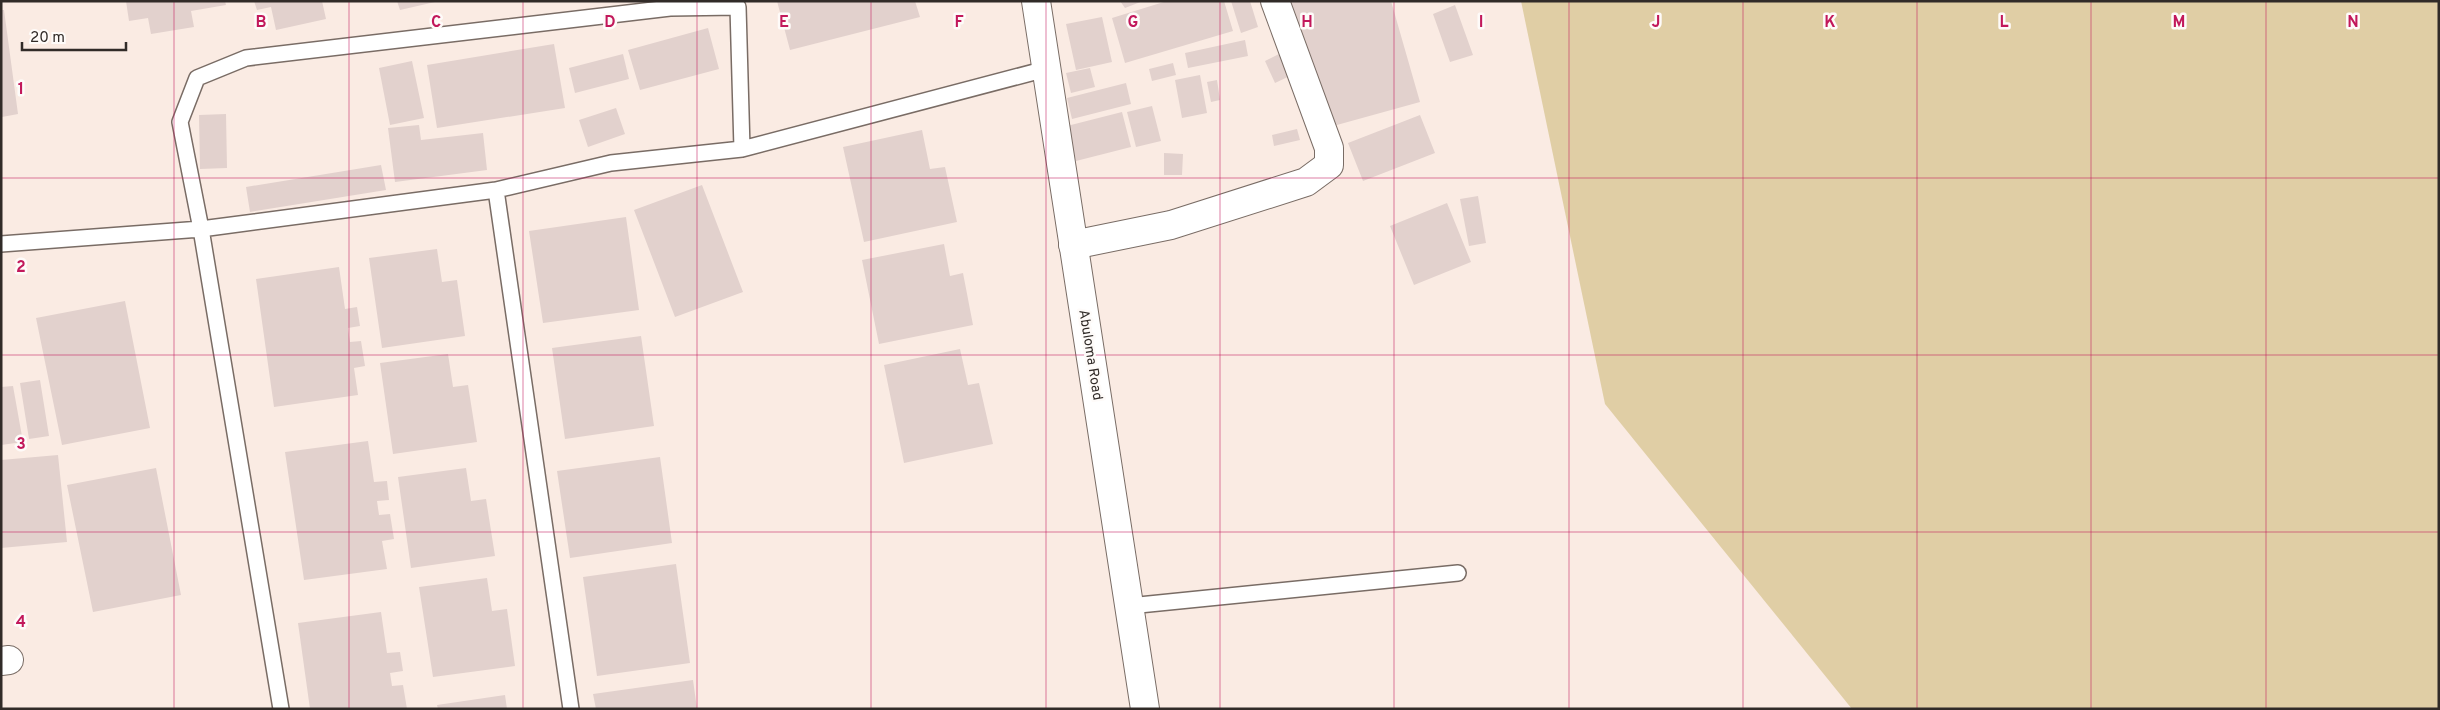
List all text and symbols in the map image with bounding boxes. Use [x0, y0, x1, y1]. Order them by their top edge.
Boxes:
text: B [255, 13, 267, 33]
text: C [431, 13, 441, 33]
text: D [604, 13, 616, 33]
text: E [779, 13, 789, 33]
text: F [954, 13, 964, 33]
text: G [1128, 13, 1138, 33]
text: H [1301, 13, 1313, 33]
text: I [1479, 13, 1483, 33]
text: J [1652, 13, 1660, 33]
text: K [1824, 13, 1836, 33]
text: L [1999, 13, 2009, 33]
text: M [2173, 13, 2185, 33]
text: N [2347, 13, 2359, 33]
scale bar [22, 20, 126, 52]
text: 20 m [30, 29, 65, 48]
text: 1 [18, 80, 24, 100]
text: 2 [16, 258, 26, 278]
street label: Abuloma Road [1074, 308, 1106, 402]
text: 3 [16, 435, 26, 455]
text: 4 [16, 613, 26, 633]

